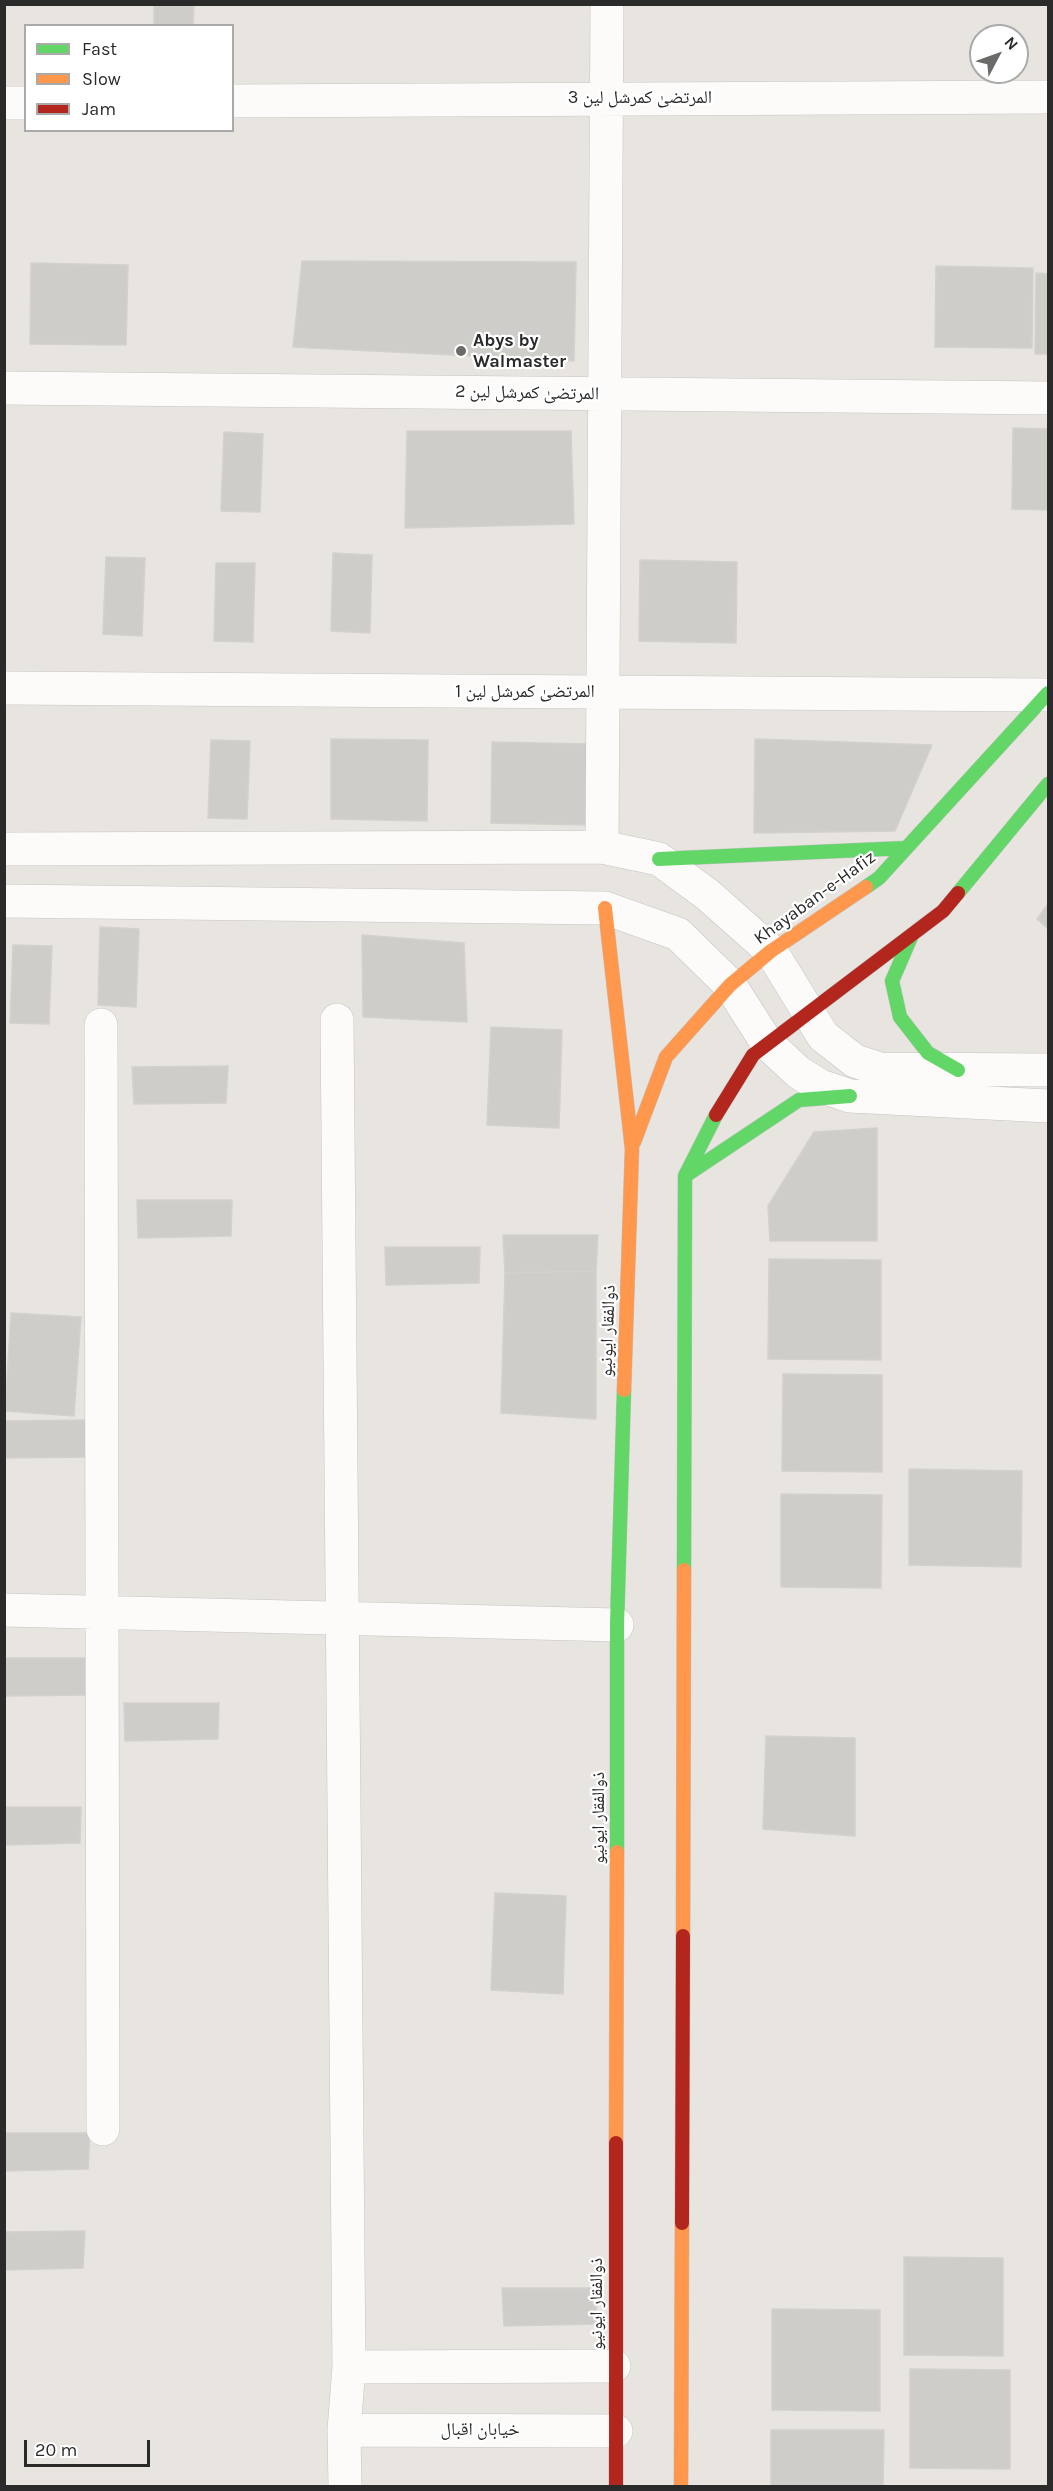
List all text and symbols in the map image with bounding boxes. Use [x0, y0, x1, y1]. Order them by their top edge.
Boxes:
legend [24, 24, 234, 132]
north arrow [969, 24, 1029, 84]
text: N [1001, 33, 1022, 54]
text: Fast [82, 38, 117, 60]
text: Slow [82, 68, 121, 90]
street label: المرتضیٰ کمرشل لین 3 [568, 87, 712, 109]
text: Jam [82, 98, 116, 120]
place label: Abys by Walmaster [473, 330, 566, 372]
marker: Abys by Walmaster [454, 344, 468, 358]
street label: المرتضیٰ کمرشل لین 2 [455, 381, 599, 405]
street label: المرتضیٰ کمرشل لین 1 [455, 681, 595, 703]
street label: Khayaban-e-Hafiz [750, 847, 880, 949]
street label: ذوالفقار ایونیو [596, 1284, 620, 1378]
street label: ذوالفقار ایونیو [588, 1772, 610, 1864]
street label: ذوالفقار ایونیو [586, 2258, 608, 2350]
street label: خیابان اقبال [440, 2419, 520, 2441]
scale bar [27, 2428, 153, 2466]
text: 20 m [35, 2439, 77, 2461]

